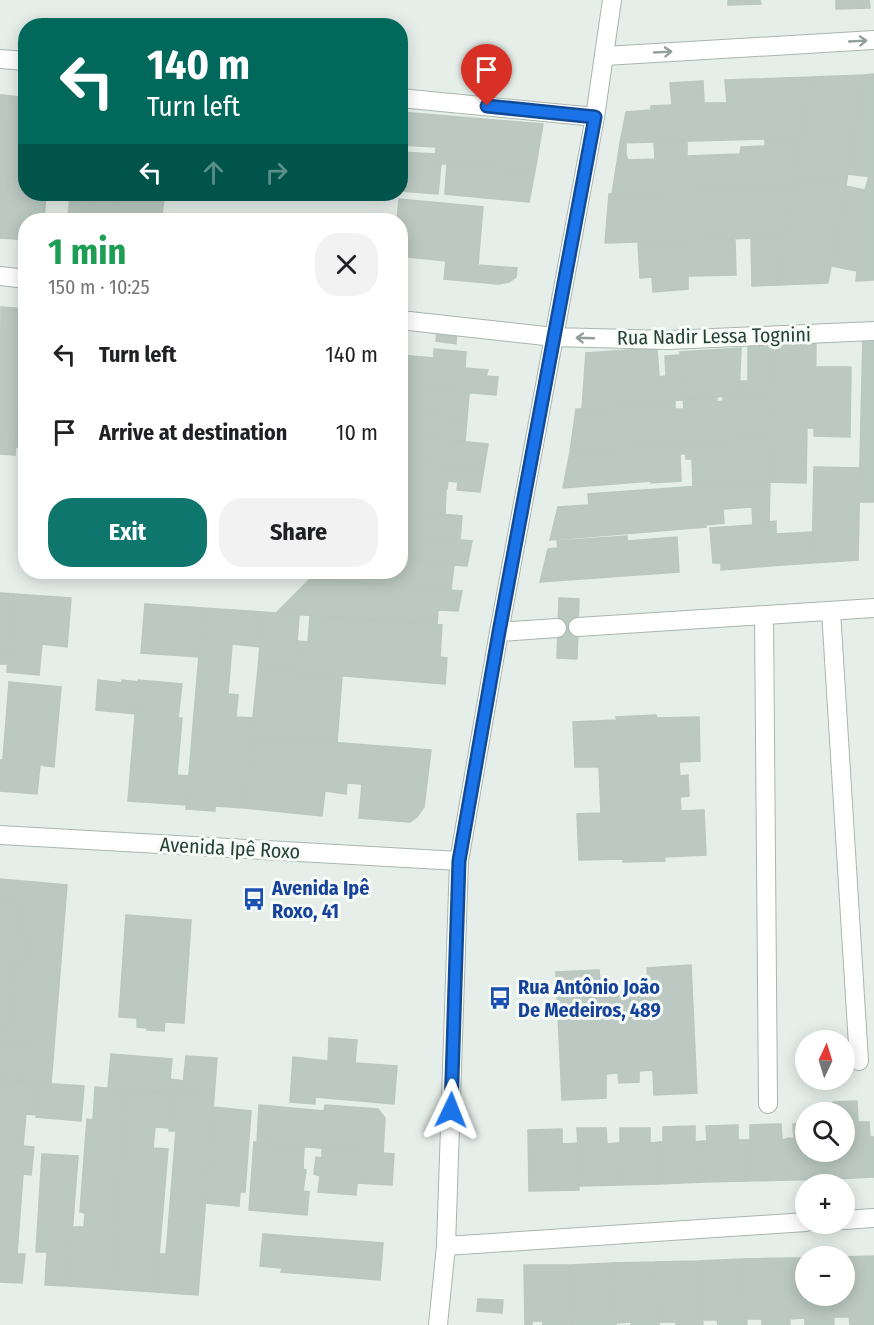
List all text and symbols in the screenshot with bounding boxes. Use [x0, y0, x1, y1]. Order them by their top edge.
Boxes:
one-way arrow [847, 36, 867, 47]
text: 140 m [147, 40, 250, 90]
icon: left [48, 42, 126, 120]
pin [461, 44, 512, 106]
one-way arrow [653, 47, 673, 58]
icon: arrive [470, 53, 503, 86]
text: Turn left [147, 91, 240, 123]
icon: left [134, 156, 167, 189]
icon: ahead [197, 156, 230, 189]
icon: right [260, 156, 293, 189]
text: 1 min [48, 230, 126, 274]
button: close [315, 233, 378, 296]
text: 150 m · 10:25 [48, 275, 150, 299]
street label: Rua Nadir Lessa Tognini [617, 322, 811, 350]
one-way arrow [575, 332, 595, 343]
icon: left [48, 338, 81, 371]
text: Turn left [99, 341, 177, 368]
text: 140 m [325, 341, 378, 368]
icon: arrive [48, 416, 81, 449]
text: Arrive at destination [99, 419, 287, 446]
text: 10 m [336, 419, 378, 446]
button: Exit [48, 498, 207, 567]
button: Share [219, 498, 378, 567]
street label: Avenida Ipê Roxo [159, 832, 301, 864]
place label: Avenida Ipê Roxo, 41 [271, 876, 369, 923]
bus stop icon: Avenida Ipê Roxo, 41 [241, 886, 267, 912]
place label: Rua Antônio João De Medeiros, 489 [518, 975, 661, 1022]
bus stop icon: Rua Antônio João De Medeiros, 489 [487, 985, 513, 1011]
north arrow [795, 1030, 855, 1090]
map controls [795, 1030, 855, 1306]
position arrow [419, 1078, 483, 1142]
button: search [795, 1102, 855, 1162]
button: + [795, 1174, 855, 1234]
button: − [795, 1246, 855, 1306]

